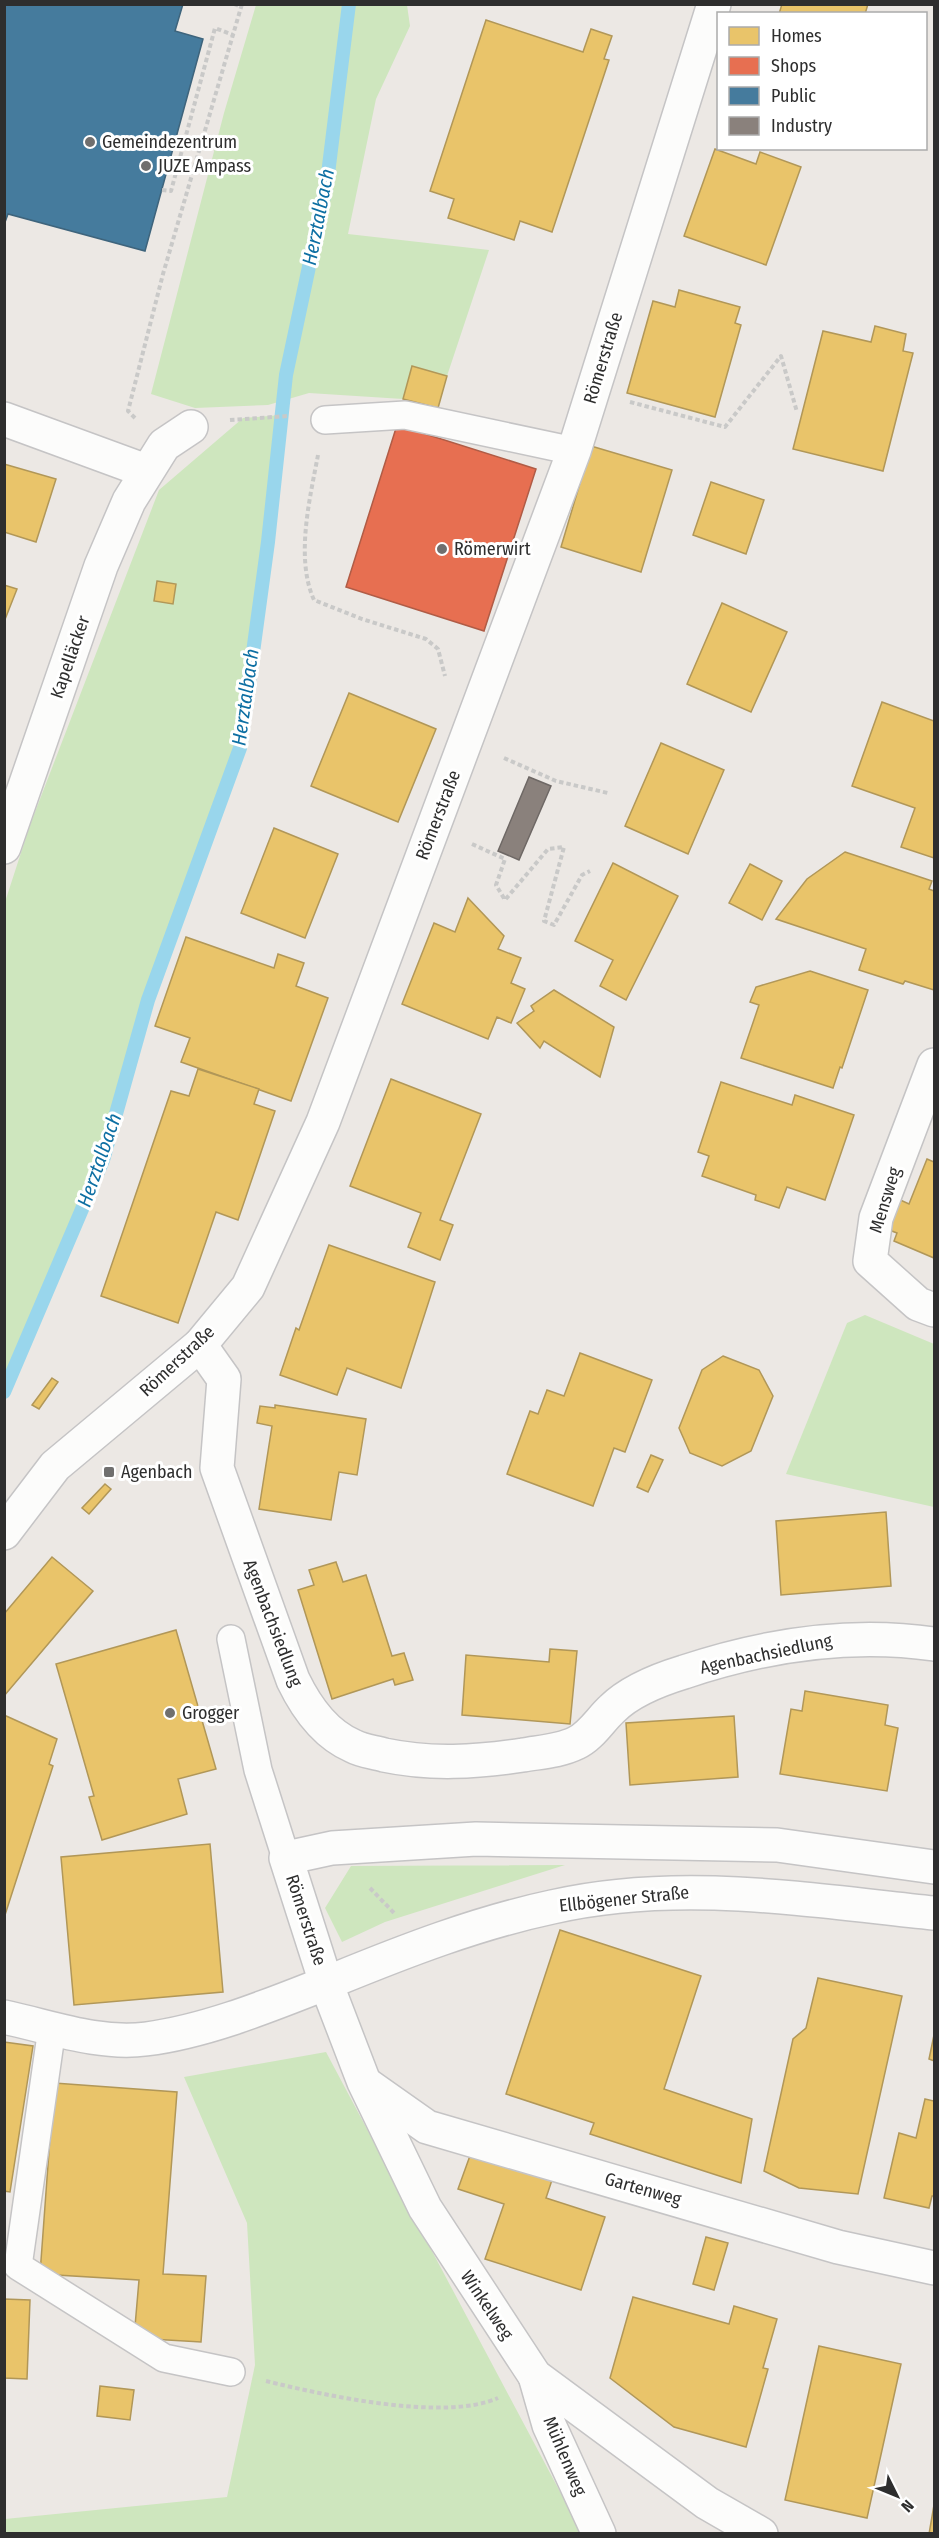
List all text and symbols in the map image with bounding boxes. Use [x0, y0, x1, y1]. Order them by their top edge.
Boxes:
legend [717, 12, 927, 150]
text: Homes [771, 25, 822, 47]
text: Shops [771, 55, 816, 77]
text: Public [771, 85, 816, 107]
text: Industry [771, 115, 832, 137]
place label: Gemeindezentrum [102, 131, 237, 153]
marker: Gemeindezentrum [83, 135, 97, 149]
place label: JUZE Ampass [158, 155, 251, 177]
marker: JUZE Ampass [139, 159, 153, 173]
water label: Herztalbach [297, 167, 339, 267]
street label: Römerstraße [579, 310, 627, 406]
place label: Römerwirt [454, 538, 531, 560]
marker: Römerwirt [435, 542, 449, 556]
street label: Kapelläcker [46, 612, 95, 701]
water label: Herztalbach [226, 647, 264, 747]
street label: Römerstraße [411, 767, 465, 863]
water label: Herztalbach [72, 1110, 126, 1210]
street label: Mensweg [865, 1164, 906, 1236]
street label: Römerstraße [135, 1321, 219, 1401]
place label: Agenbach [121, 1461, 192, 1483]
marker: Agenbach [102, 1465, 116, 1479]
street label: Agenbachsiedlung [239, 1556, 308, 1690]
street label: Agenbachsiedlung [698, 1629, 834, 1679]
place label: Grogger [182, 1702, 240, 1724]
marker: Grogger [163, 1706, 177, 1720]
street label: Römerstraße [281, 1872, 331, 1968]
street label: Ellbögener Straße [558, 1881, 690, 1917]
street label: Gartenweg [602, 2168, 684, 2211]
street label: Winkelweg [456, 2266, 518, 2344]
street label: Mühlenweg [538, 2413, 592, 2499]
north arrow [867, 2466, 927, 2526]
text: N [897, 2496, 918, 2516]

